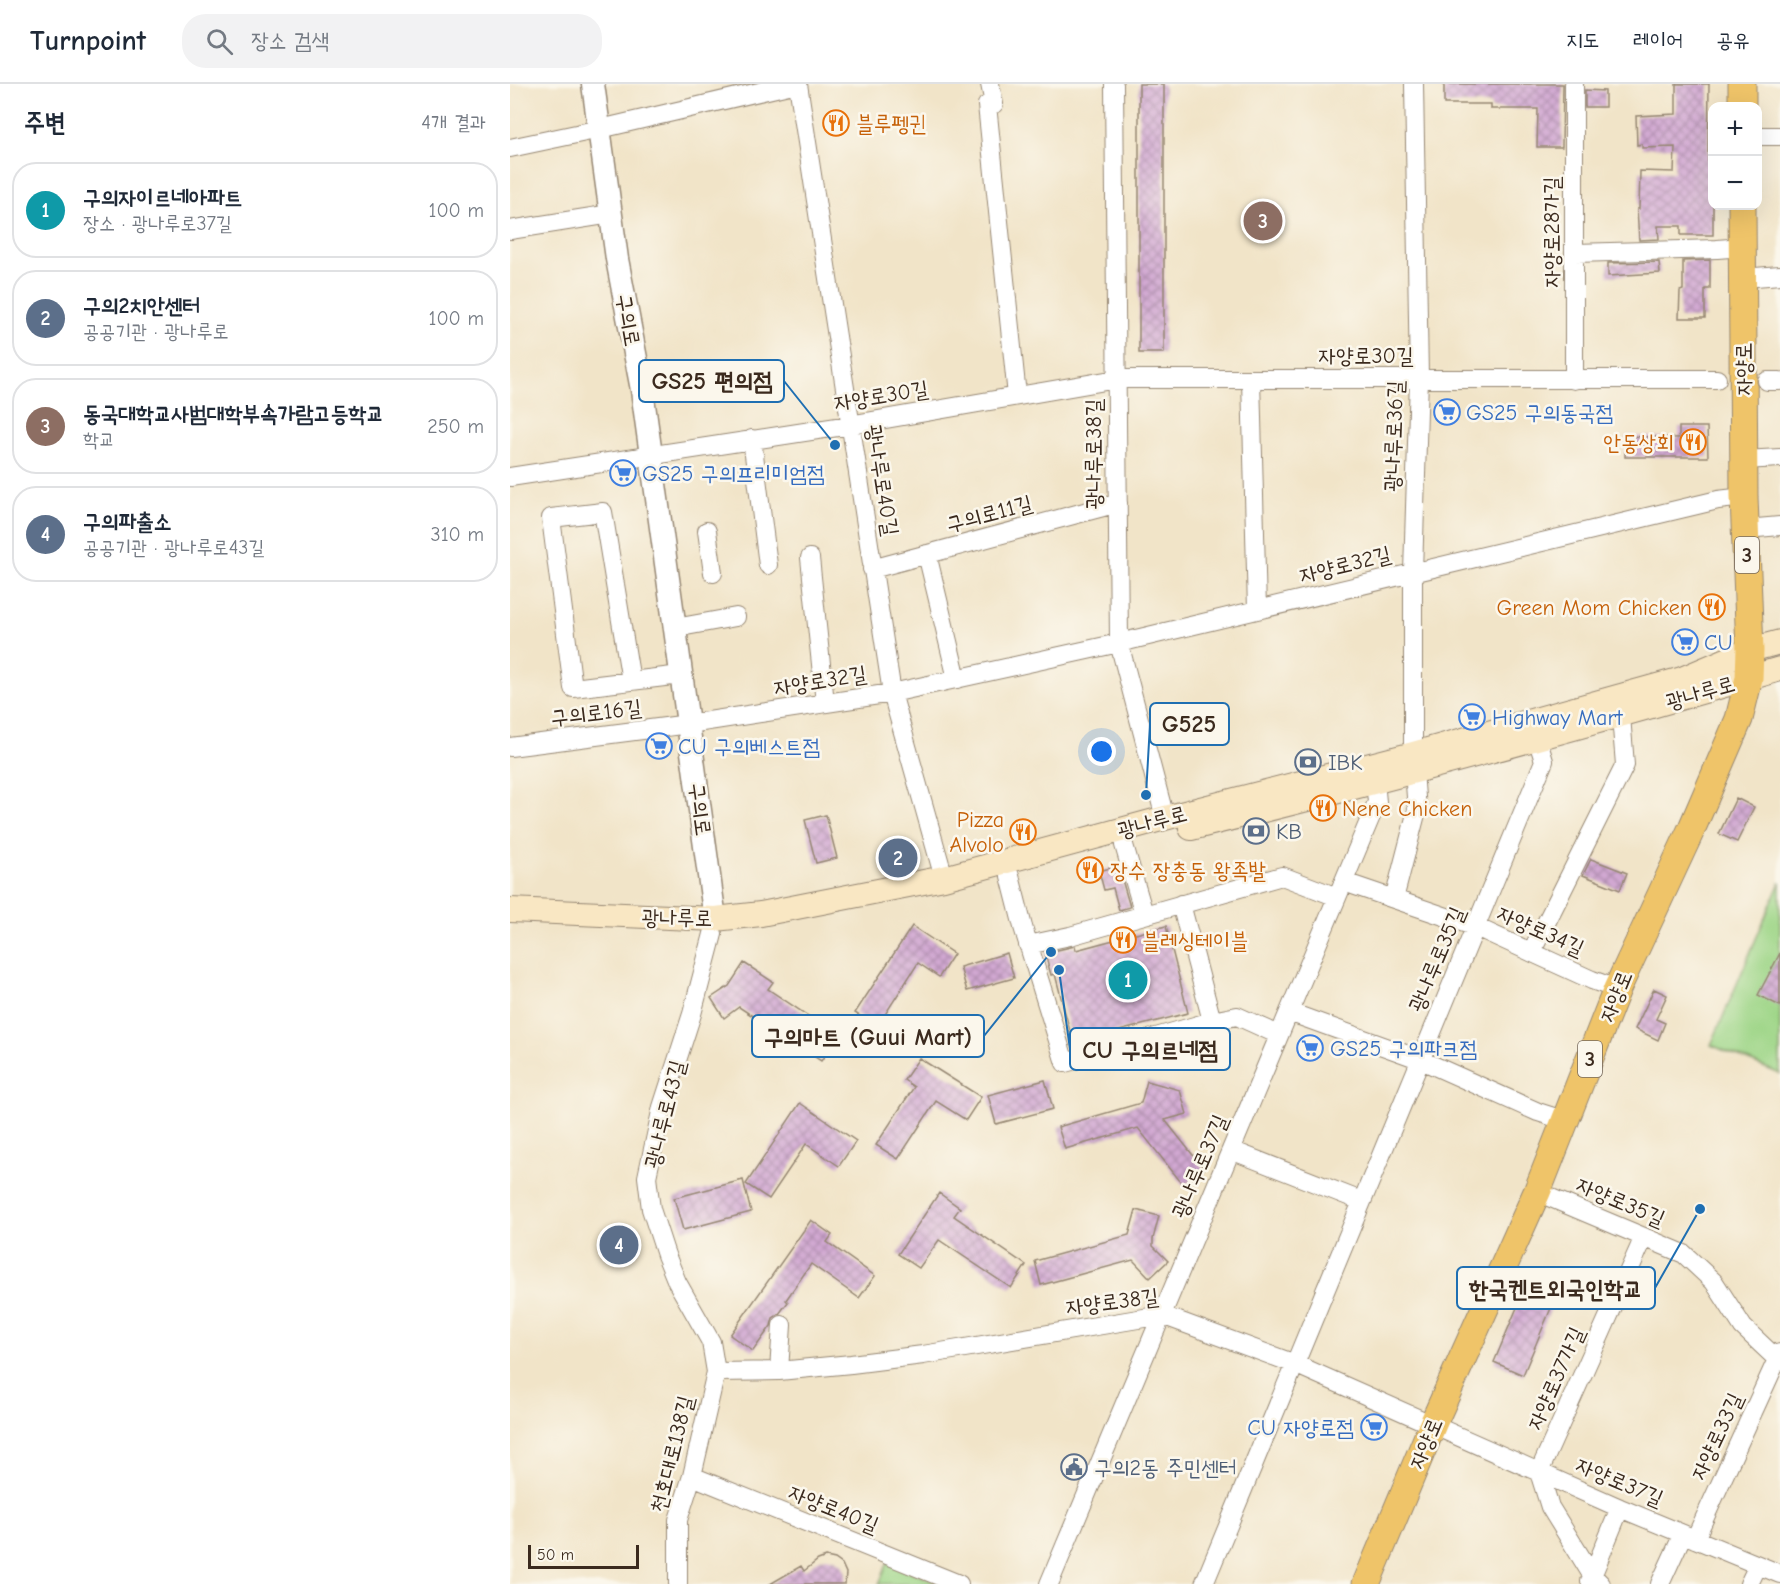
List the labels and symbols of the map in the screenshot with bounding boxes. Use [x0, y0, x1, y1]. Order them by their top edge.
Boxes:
restaurant icon: 블루펭귄 [821, 108, 851, 138]
place label: 블루펭귄 [856, 111, 927, 137]
street label: 자양로28가길 [1539, 176, 1565, 288]
pin: 3 [1244, 198, 1282, 244]
street label: 구의로 [611, 292, 645, 349]
street label: 자양로 [1731, 342, 1757, 396]
street label: 자양로30길 [1318, 343, 1414, 369]
callout: GS25 편의점 [639, 360, 784, 402]
text: GS25 편의점 [651, 367, 773, 395]
street label: 자양로30길 [832, 376, 931, 416]
street label: 광나루로36길 [1379, 380, 1409, 492]
supermarket icon: GS25 구의동국점 [1432, 397, 1462, 427]
street label: 광나루로38길 [1081, 398, 1107, 509]
place label: GS25 구의동국점 [1466, 400, 1613, 426]
street label: 광나루로40길 [860, 423, 904, 538]
restaurant icon: 안동상회 [1678, 427, 1708, 457]
place label: 안동상회 [1603, 430, 1674, 456]
supermarket icon: GS25 구의프리미엄점 [608, 458, 638, 488]
place label: GS25 구의프리미엄점 [642, 461, 825, 487]
street label: 구의로11길 [943, 490, 1036, 538]
road number: 3 [1735, 537, 1759, 573]
street label: 자양로32길 [1297, 541, 1394, 589]
restaurant icon: Green Mom Chicken [1697, 592, 1727, 622]
place label: Green Mom Chicken [1496, 595, 1692, 621]
supermarket icon: CU [1670, 627, 1700, 657]
place label: CU [1704, 630, 1733, 656]
street label: 자양로32길 [772, 661, 869, 701]
street label: 광나루로 [1663, 671, 1738, 715]
street label: 구의로16길 [549, 694, 643, 731]
supermarket icon: Highway Mart [1457, 702, 1487, 732]
callout: G525 [1150, 703, 1229, 745]
place label: Highway Mart [1492, 705, 1623, 731]
text: G525 [1162, 710, 1216, 738]
supermarket icon: CU 구의베스트점 [644, 731, 674, 761]
place label: CU 구의베스트점 [678, 734, 820, 760]
your location [1087, 737, 1116, 766]
bank icon: IBK [1293, 747, 1323, 777]
place label: IBK [1328, 750, 1363, 776]
street label: 구의로 [683, 781, 717, 837]
restaurant icon: Nene Chicken [1308, 793, 1338, 823]
place label: Nene Chicken [1342, 796, 1472, 822]
street label: 광나루로 [1115, 800, 1190, 844]
place label: Pizza Alvolo [950, 807, 1004, 858]
bank icon: KB [1241, 816, 1271, 846]
restaurant icon: Pizza Alvolo [1008, 817, 1038, 847]
place label: KB [1276, 819, 1302, 845]
pin: 2 [878, 836, 918, 880]
restaurant icon: 장수 장충동 왕족발 [1075, 855, 1105, 885]
place label: 장수 장충동 왕족발 [1110, 858, 1266, 884]
street label: 자양로34길 [1493, 900, 1588, 962]
street label: 광나루로35길 [1403, 903, 1471, 1016]
street label: 광나루로 [641, 904, 713, 932]
restaurant icon: 블레싱테이블 [1108, 925, 1138, 955]
place label: 블레싱테이블 [1142, 928, 1248, 954]
pin: 1 [1108, 958, 1148, 1002]
street label: 자양로 [1594, 967, 1638, 1026]
callout: 구의마트 (Guui Mart) [752, 1015, 984, 1057]
text: 구의마트 (Guui Mart) [764, 1023, 972, 1051]
callout: CU 구의르네점 [1070, 1028, 1230, 1070]
supermarket icon: GS25 구의파크점 [1295, 1033, 1325, 1063]
text: CU 구의르네점 [1082, 1036, 1218, 1064]
place label: GS25 구의파크점 [1330, 1036, 1477, 1062]
road number: 3 [1578, 1041, 1602, 1077]
street label: 광나루로43길 [639, 1057, 691, 1171]
street label: 광나루로37길 [1166, 1110, 1234, 1222]
street label: 자양로35길 [1572, 1172, 1669, 1232]
pin: 4 [600, 1222, 638, 1268]
callout: 한국켄트외국인학교 [1457, 1267, 1655, 1309]
text: 한국켄트외국인학교 [1468, 1275, 1643, 1303]
street label: 자양로38길 [1064, 1283, 1160, 1321]
street label: 자양로37가길 [1522, 1323, 1590, 1434]
street label: 자양로33길 [1685, 1388, 1748, 1484]
street label: 천호대로138길 [645, 1393, 699, 1515]
supermarket icon: CU 자양로점 [1359, 1412, 1389, 1442]
street label: 자양로 [1404, 1414, 1448, 1473]
place label: CU 자양로점 [1247, 1415, 1354, 1441]
public building icon: 구의2동 주민센터 [1059, 1452, 1089, 1482]
street label: 자양로37길 [1572, 1452, 1667, 1512]
place label: 구의2동 주민센터 [1094, 1455, 1237, 1481]
street label: 자양로40길 [785, 1479, 883, 1539]
scale bar [528, 1542, 639, 1570]

